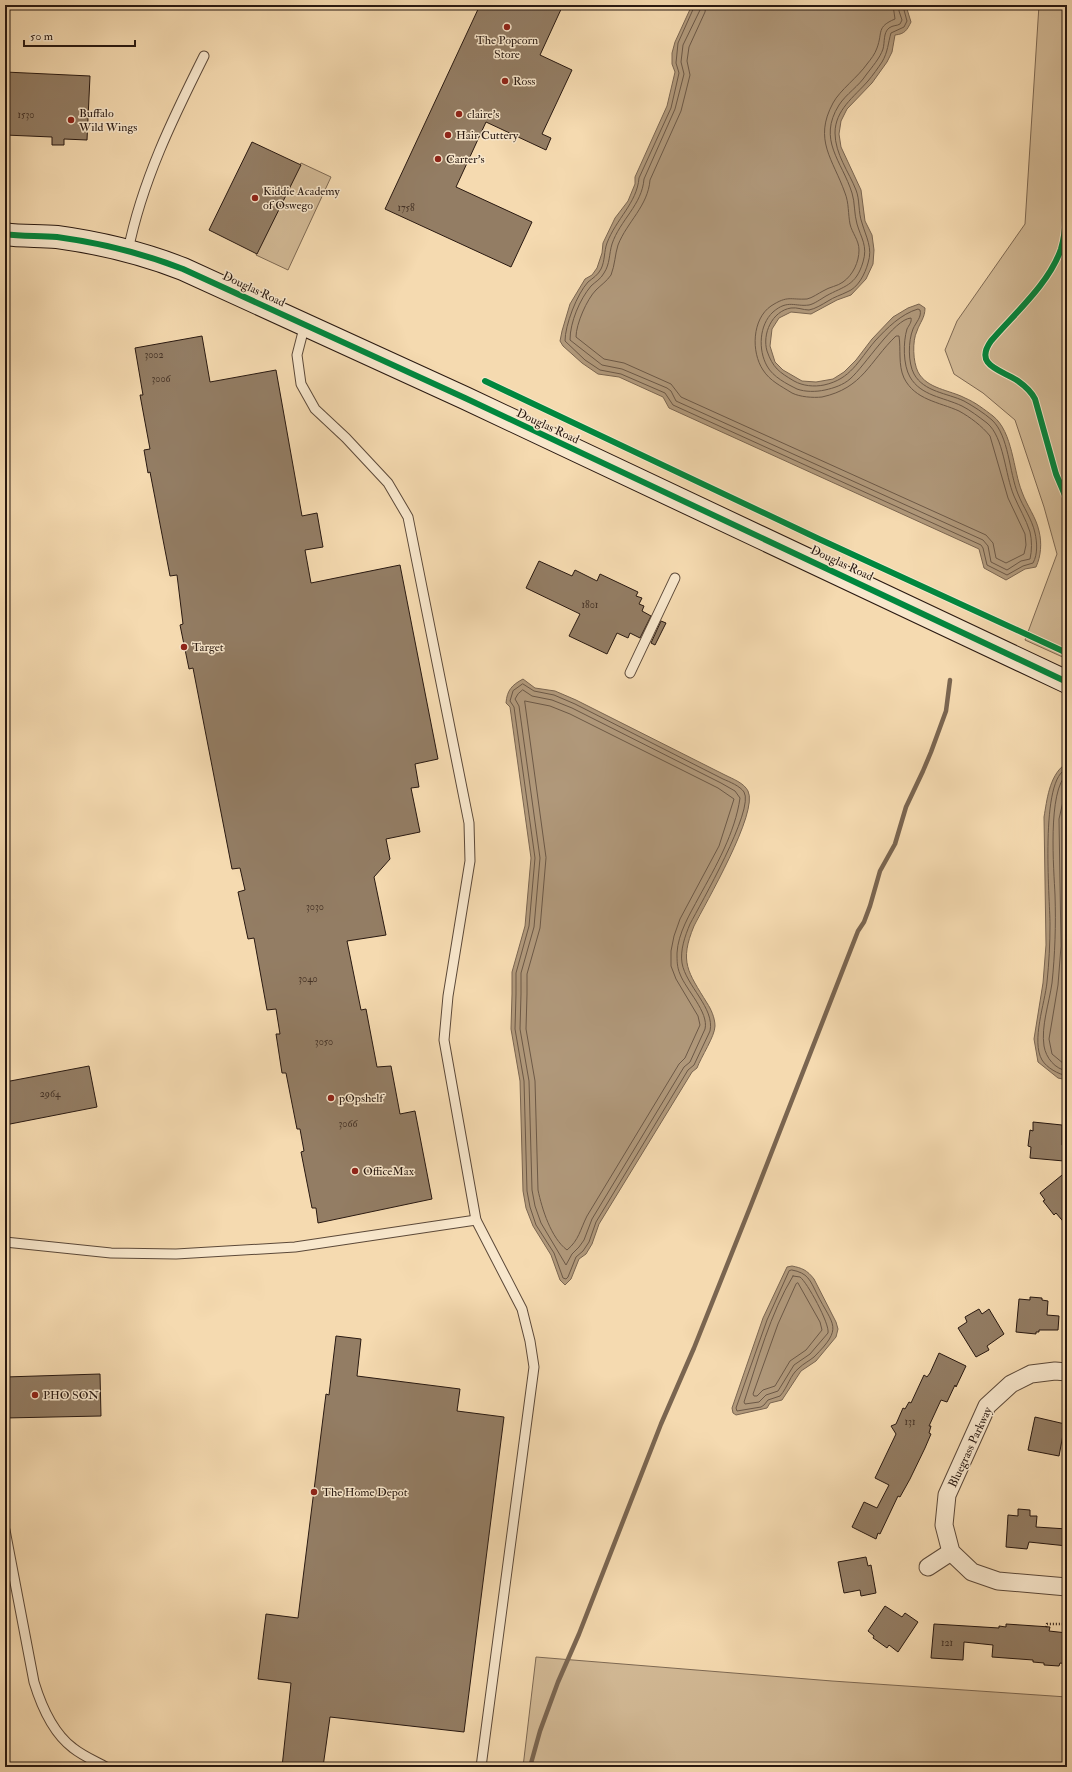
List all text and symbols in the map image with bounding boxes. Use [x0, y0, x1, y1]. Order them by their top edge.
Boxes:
scale bar [24, 22, 135, 48]
marker: The Popcorn Store [502, 22, 512, 32]
text: 50 m [30, 29, 54, 44]
place label: The Popcorn Store [476, 33, 538, 62]
place label: Ross [513, 74, 535, 89]
marker: Ross [500, 76, 510, 86]
place label: Buffalo Wild Wings [78, 106, 137, 135]
place label: claire's [467, 107, 499, 122]
house number: 1530 [18, 109, 34, 121]
marker: claire's [454, 109, 464, 119]
marker: Buffalo Wild Wings [66, 115, 76, 125]
place label: Hair Cuttery [456, 128, 519, 143]
marker: Hair Cuttery [443, 130, 453, 140]
place label: Carter's [446, 152, 485, 167]
marker: Carter's [433, 154, 443, 164]
place label: Kiddie Academy of Oswego [263, 184, 340, 213]
marker: Kiddie Academy of Oswego [250, 193, 260, 203]
house number: 1758 [397, 202, 415, 214]
street label: Douglas Road [220, 268, 288, 311]
house number: 3002 [144, 349, 164, 361]
house number: 3006 [151, 373, 172, 385]
street label: Douglas Road [514, 405, 582, 448]
street label: Douglas Road [808, 542, 876, 585]
house number: 1801 [582, 599, 599, 611]
place label: Target [192, 640, 224, 655]
marker: Target [179, 642, 189, 652]
house number: 3030 [306, 901, 324, 913]
house number: 3040 [298, 973, 318, 985]
house number: 3050 [315, 1036, 333, 1048]
house number: 2964 [40, 1088, 61, 1100]
place label: pOpshelf [338, 1091, 385, 1106]
marker: pOpshelf [326, 1093, 336, 1103]
house number: 3066 [338, 1118, 358, 1130]
place label: OfficeMax [363, 1164, 415, 1179]
marker: OfficeMax [350, 1166, 360, 1176]
place label: PHO SON [43, 1388, 99, 1403]
marker: PHO SON [30, 1390, 40, 1400]
street label: Bluegrass Parkway [945, 1404, 996, 1490]
house number: 131 [905, 1416, 916, 1428]
place label: The Home Depot [322, 1485, 408, 1500]
marker: The Home Depot [309, 1487, 319, 1497]
house number: 121 [941, 1637, 954, 1649]

